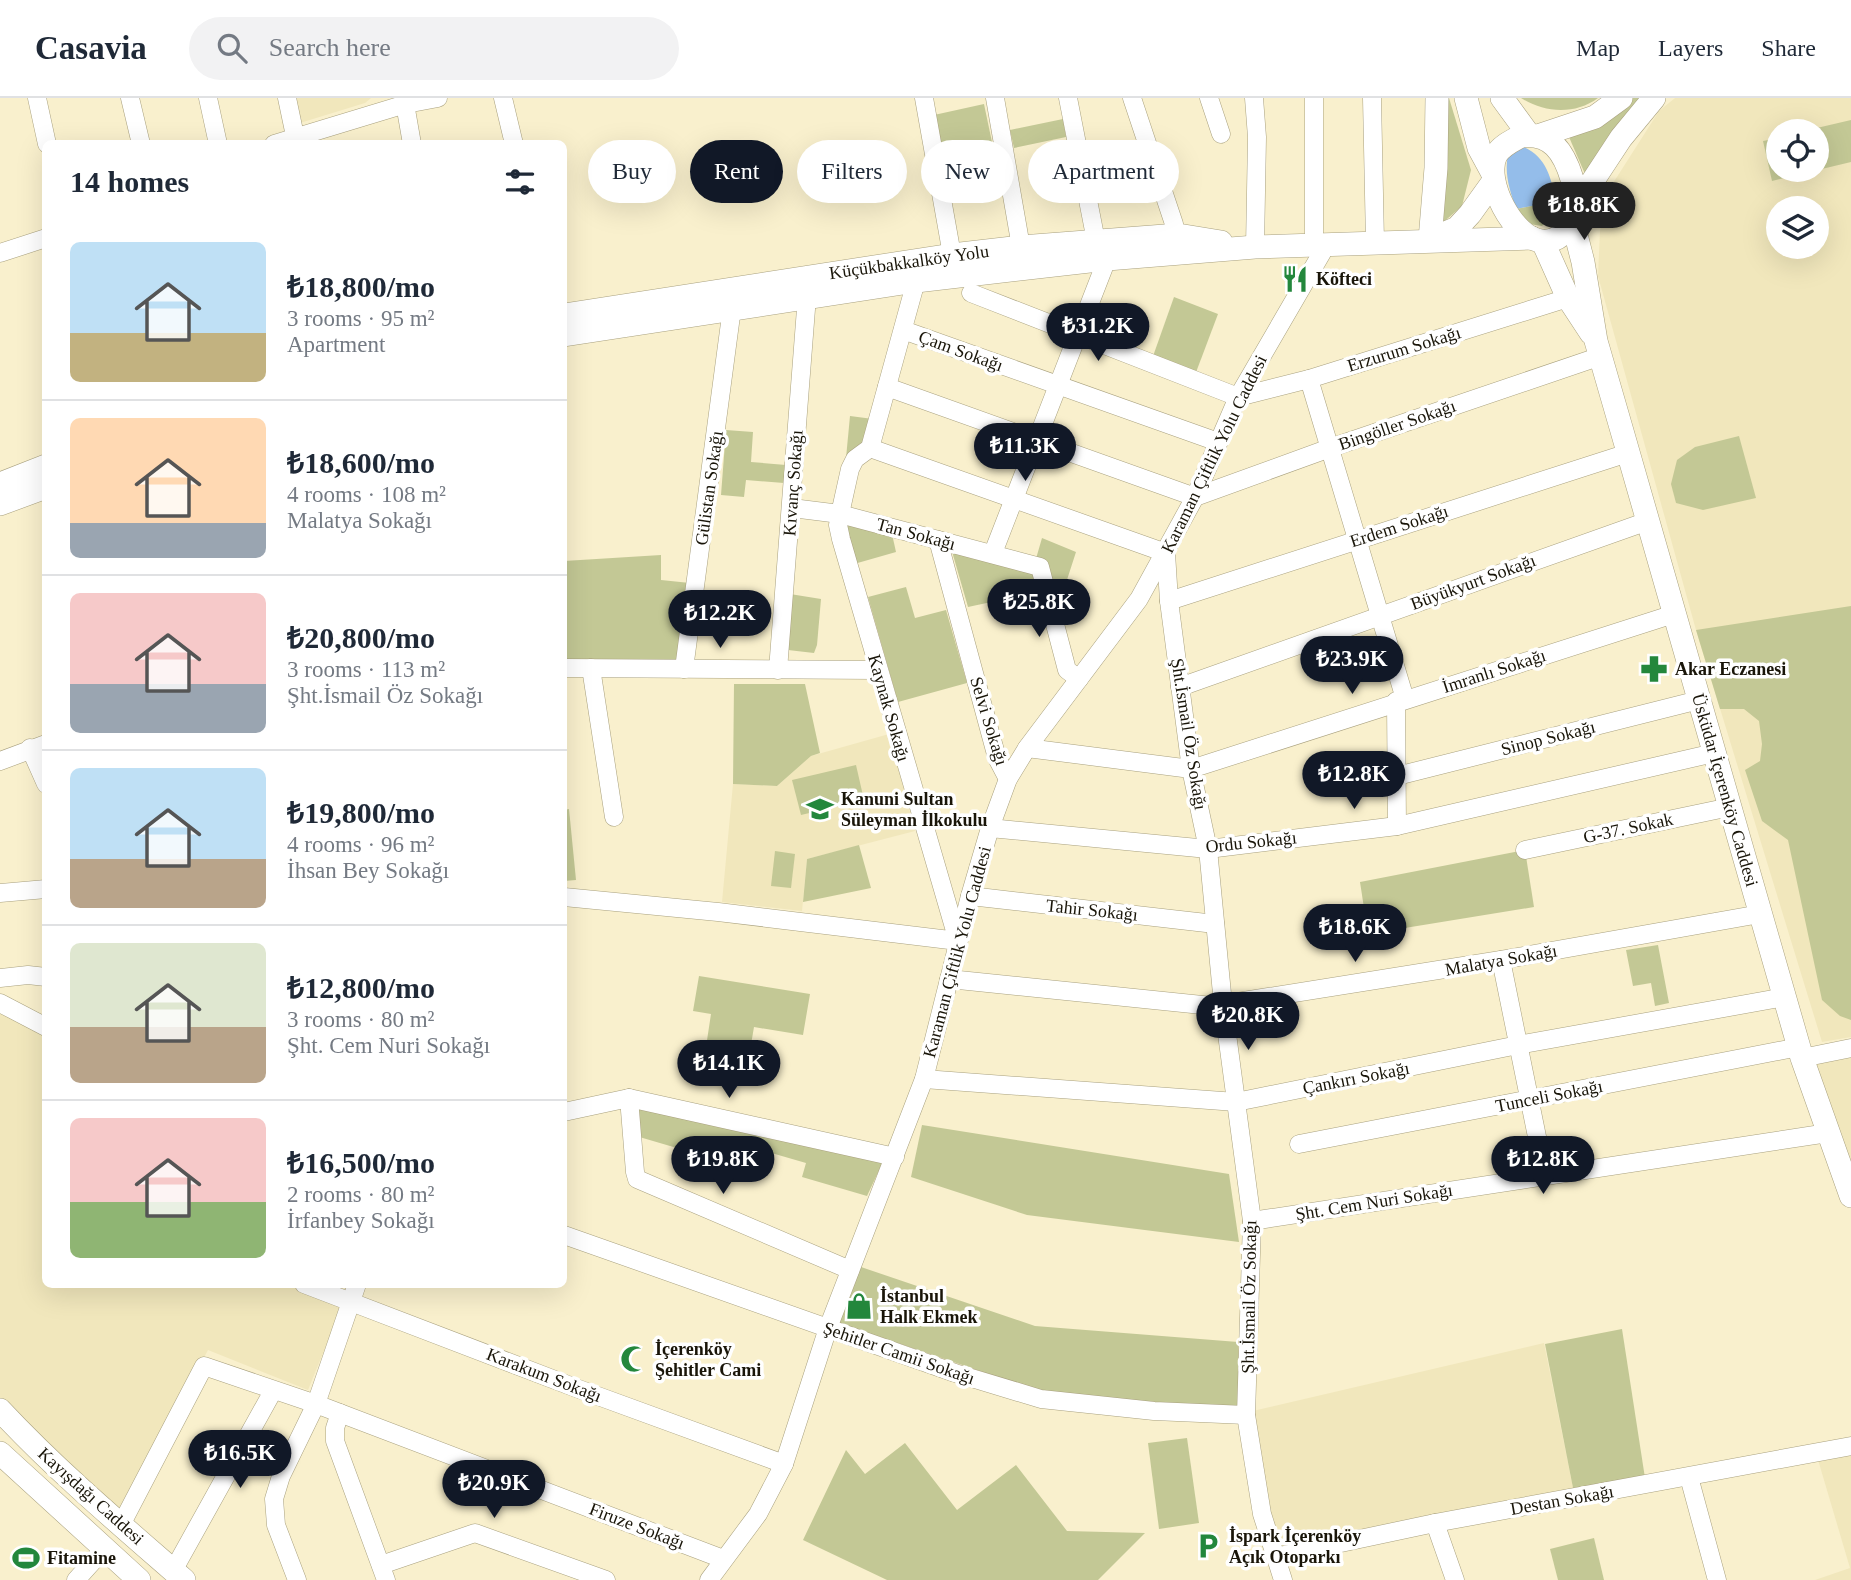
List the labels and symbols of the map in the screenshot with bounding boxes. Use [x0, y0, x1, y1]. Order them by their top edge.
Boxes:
pin: ₺18.8K [1527, 183, 1641, 242]
street label: Küçükbakkalköy Yolu [828, 241, 990, 283]
restaurant icon: Köfteci [1280, 264, 1310, 294]
place label: Köfteci [1316, 269, 1372, 289]
pin: ₺31.2K [1041, 303, 1155, 363]
street label: Erzurum Sokağı [1345, 322, 1463, 376]
street label: Çam Sokağı [916, 326, 1006, 376]
street label: Karaman Çiftlik Yolu Caddesi [1157, 352, 1271, 556]
street label: Bingöller Sokağı [1336, 396, 1458, 454]
pin: ₺11.3K [968, 424, 1082, 483]
street label: Gülistan Sokağı [691, 429, 727, 547]
street label: Kıvanç Sokağı [779, 429, 807, 537]
street label: Erdem Sokağı [1347, 501, 1451, 551]
street label: Tan Sokağı [874, 514, 958, 554]
street label: Büyükyurt Sokağı [1408, 550, 1538, 614]
pin: ₺25.8K [982, 580, 1096, 639]
pin: ₺12.2K [663, 590, 777, 650]
pin: ₺23.9K [1295, 636, 1409, 696]
street label: İmranlı Sokağı [1440, 645, 1548, 697]
street label: Kaynak Sokağı [864, 652, 914, 764]
pharmacy icon: Akar Eczanesi [1639, 654, 1669, 684]
street label: Şht.İsmail Öz Sokağı [1167, 657, 1211, 811]
place label: Akar Eczanesi [1675, 659, 1786, 679]
street label: Selvi Sokağı [966, 674, 1012, 768]
street label: Üsküdar İçerenköy Caddesi [1688, 691, 1762, 889]
street label: Sinop Sokağı [1499, 717, 1597, 759]
pin: ₺12.8K [1297, 752, 1411, 811]
place label: Kanuni Sultan Süleyman İlkokulu [841, 789, 988, 830]
school or university icon: Kanuni Sultan Süleyman İlkokulu [805, 794, 835, 824]
street label: G-37. Sokak [1581, 809, 1675, 847]
street label: Ordu Sokağı [1204, 827, 1298, 857]
street label: Karaman Çiftlik Yolu Caddesi [919, 844, 995, 1060]
street label: Tahir Sokağı [1045, 895, 1139, 925]
pin: ₺18.6K [1298, 904, 1412, 964]
street label: Malatya Sokağı [1443, 940, 1559, 980]
pin: ₺20.8K [1191, 992, 1305, 1052]
pin: ₺14.1K [672, 1040, 786, 1100]
street label: Çankırı Sokağı [1301, 1058, 1411, 1098]
street label: Tunceli Sokağı [1494, 1076, 1604, 1116]
pin: ₺19.8K [666, 1136, 780, 1196]
pin: ₺12.8K [1486, 1136, 1600, 1196]
street label: Şht. Cem Nuri Sokağı [1294, 1180, 1454, 1224]
street label: Şht.İsmail Öz Sokağı [1238, 1220, 1260, 1374]
place label: İstanbul Halk Ekmek [880, 1286, 978, 1327]
shop icon: İstanbul Halk Ekmek [844, 1291, 874, 1321]
street label: Şehitler Camii Sokağı [821, 1318, 977, 1388]
place label: İçerenköy Şehitler Cami [655, 1339, 761, 1380]
street label: Karakum Sokağı [484, 1344, 604, 1406]
mosque icon: İçerenköy Şehitler Cami [619, 1344, 649, 1374]
pin: ₺16.5K [183, 1430, 297, 1490]
street label: Kayışdağı Caddesi [34, 1443, 148, 1549]
pin: ₺20.9K [437, 1460, 551, 1520]
street label: Destan Sokağı [1509, 1481, 1615, 1519]
street label: Firuze Sokağı [587, 1499, 687, 1553]
place label: İspark İçerenköy Açık Otoparkı [1229, 1526, 1361, 1567]
parking icon: İspark İçerenköy Açık Otoparkı [1193, 1531, 1223, 1561]
sports icon: Fitamine [11, 1543, 41, 1573]
place label: Fitamine [47, 1548, 116, 1568]

